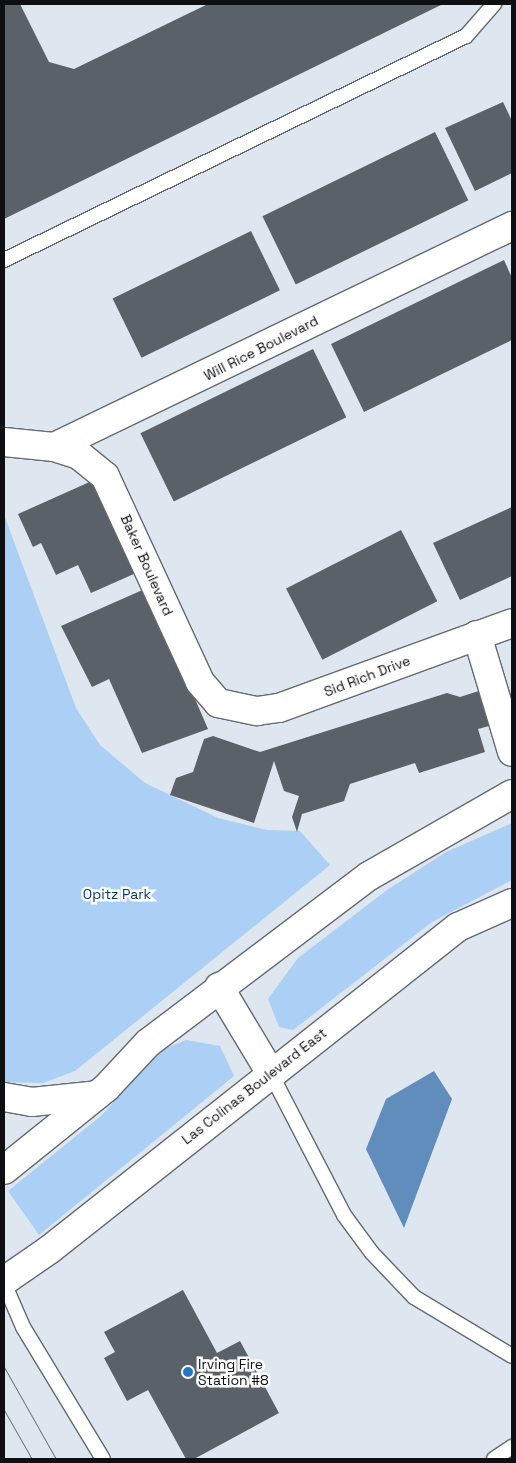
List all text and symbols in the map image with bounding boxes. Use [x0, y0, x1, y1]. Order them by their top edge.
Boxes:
street label: Will Rice Boulevard [201, 312, 321, 384]
street label: Baker Boulevard [117, 512, 177, 618]
street label: Sid Rich Drive [322, 652, 412, 700]
park label: Opitz Park [83, 886, 151, 902]
street label: Las Colinas Boulevard East [178, 1024, 330, 1148]
place label: Irving Fire Station #8 [198, 1356, 269, 1388]
marker: Irving Fire Station #8 [182, 1366, 194, 1378]

